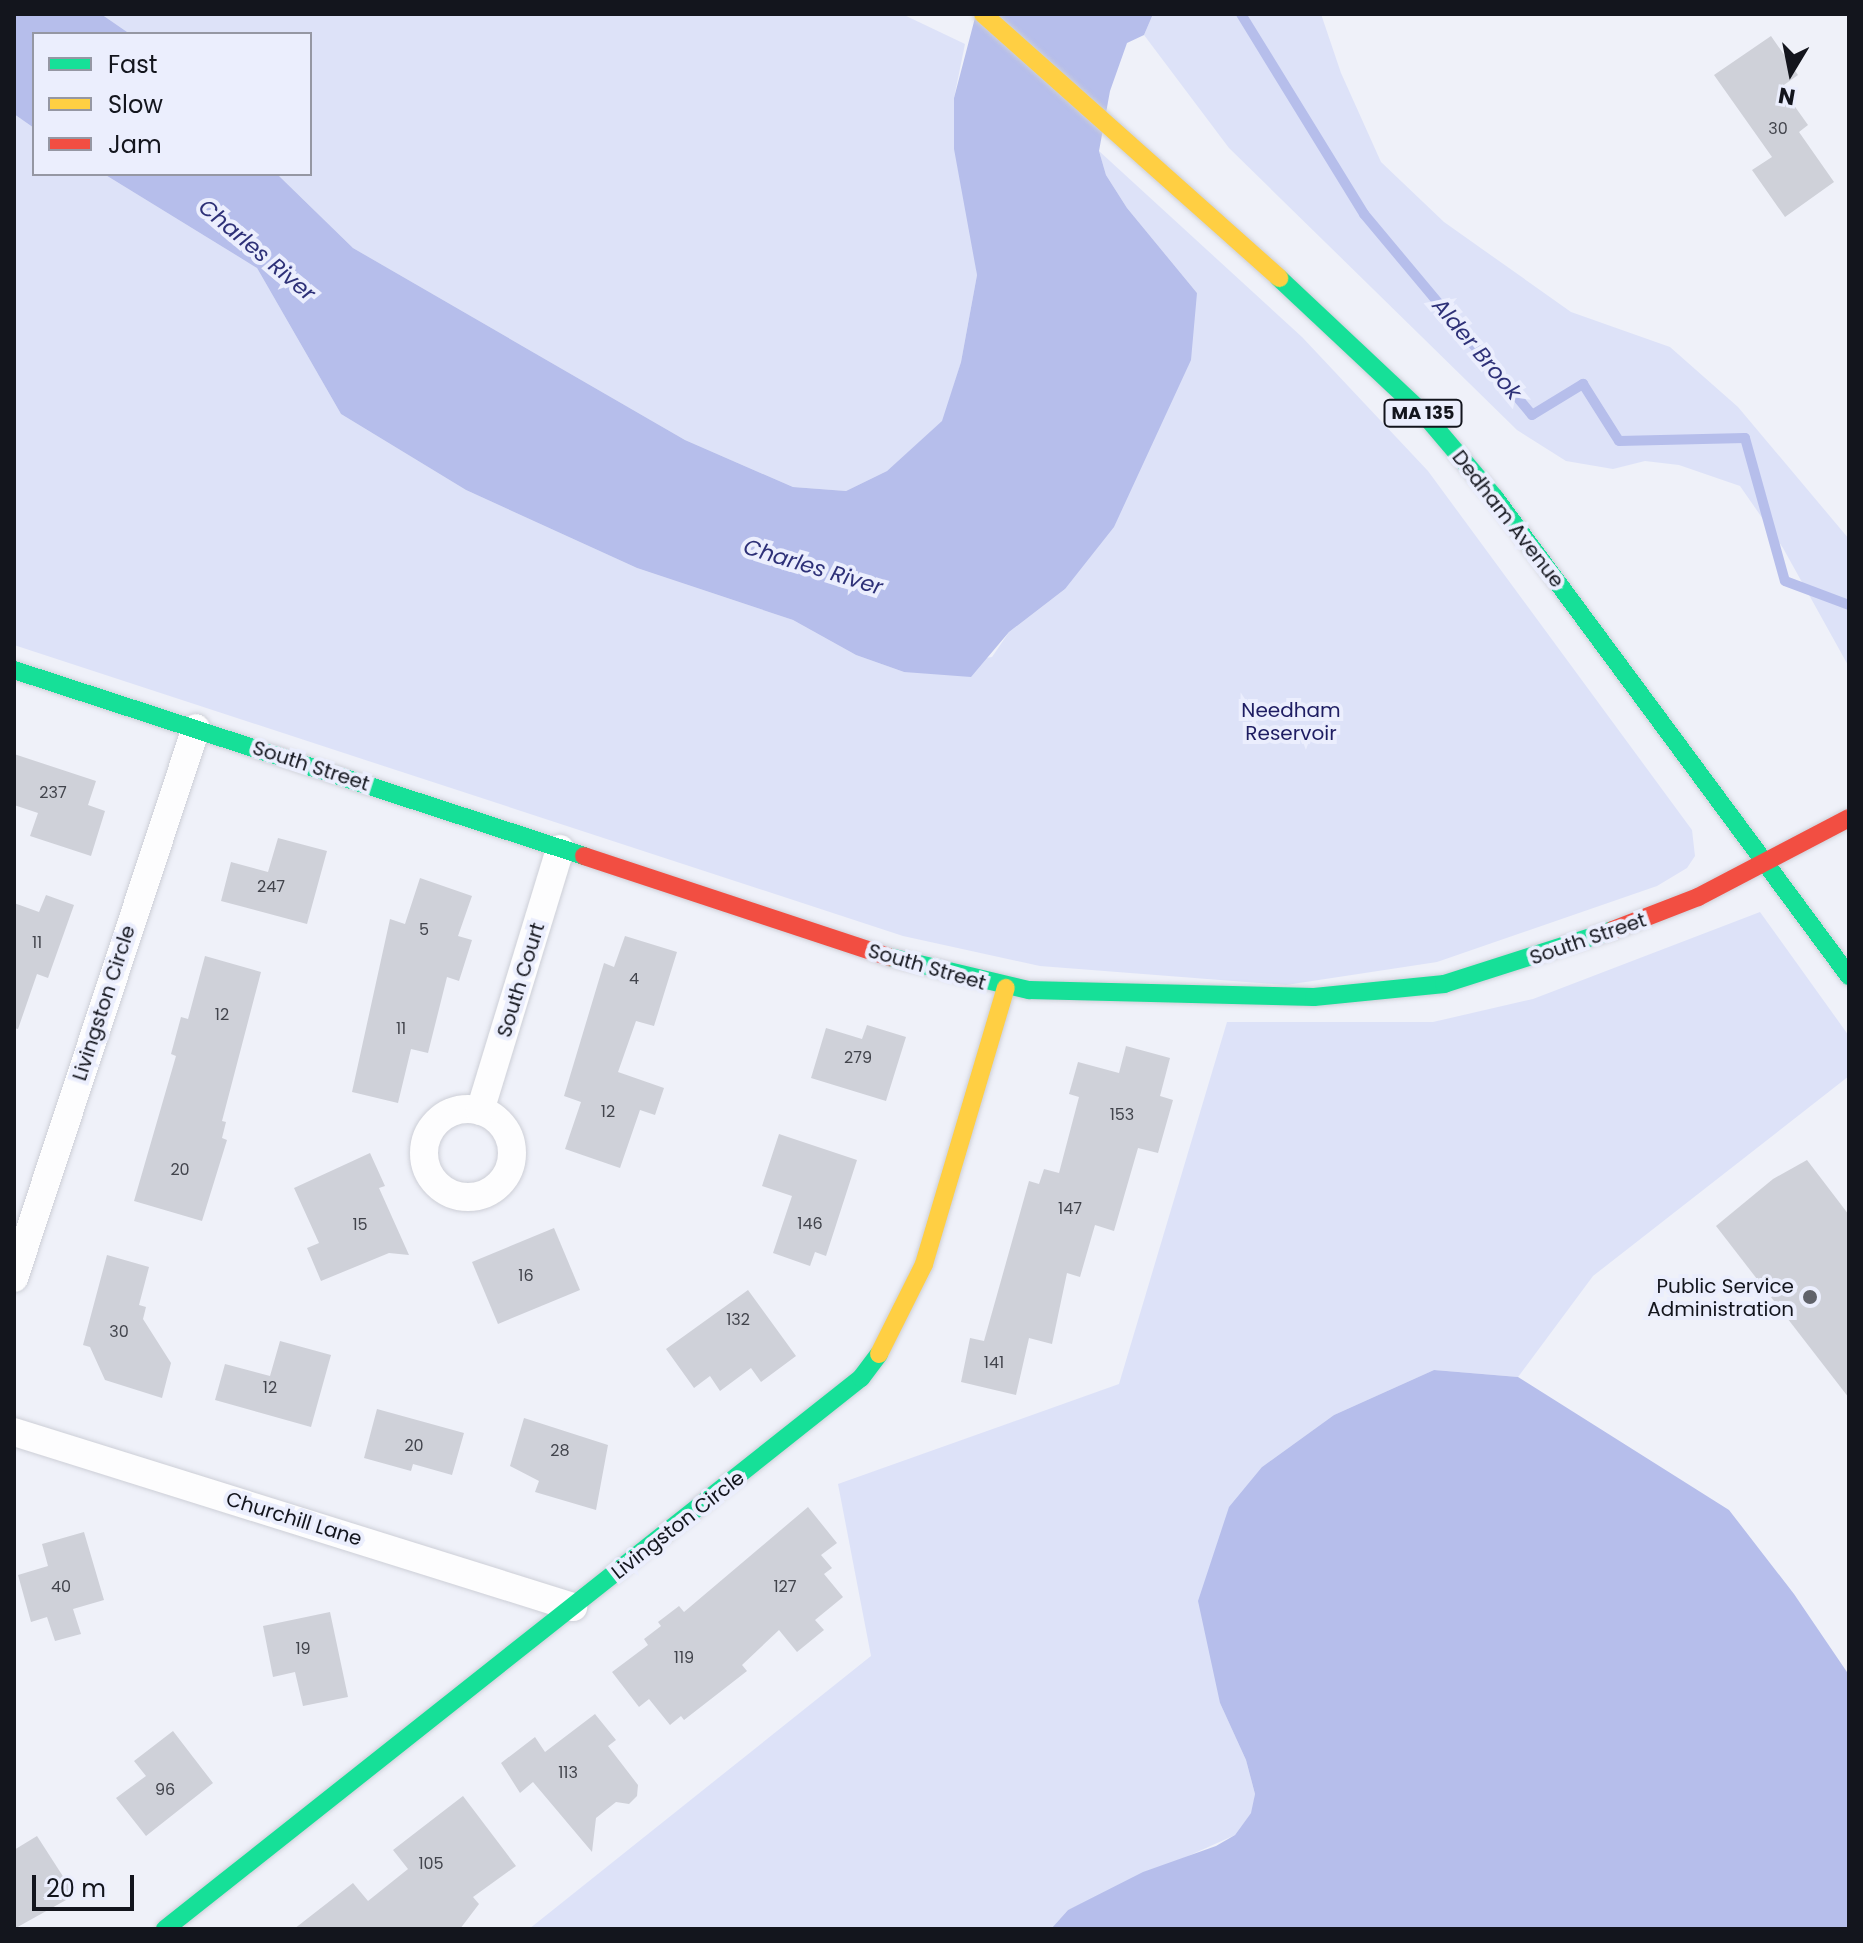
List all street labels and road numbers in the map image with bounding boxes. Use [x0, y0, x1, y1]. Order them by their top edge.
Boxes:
road number: MA 135 [1383, 399, 1463, 427]
street label: Dedham Avenue [1447, 446, 1569, 592]
street label: South Street [250, 736, 372, 796]
street label: South Street [1527, 908, 1649, 970]
street label: South Court [492, 920, 550, 1040]
street label: Livingston Circle [68, 922, 140, 1084]
street label: South Street [865, 939, 989, 995]
street label: Livingston Circle [607, 1466, 749, 1584]
street label: Churchill Lane [223, 1487, 365, 1551]

